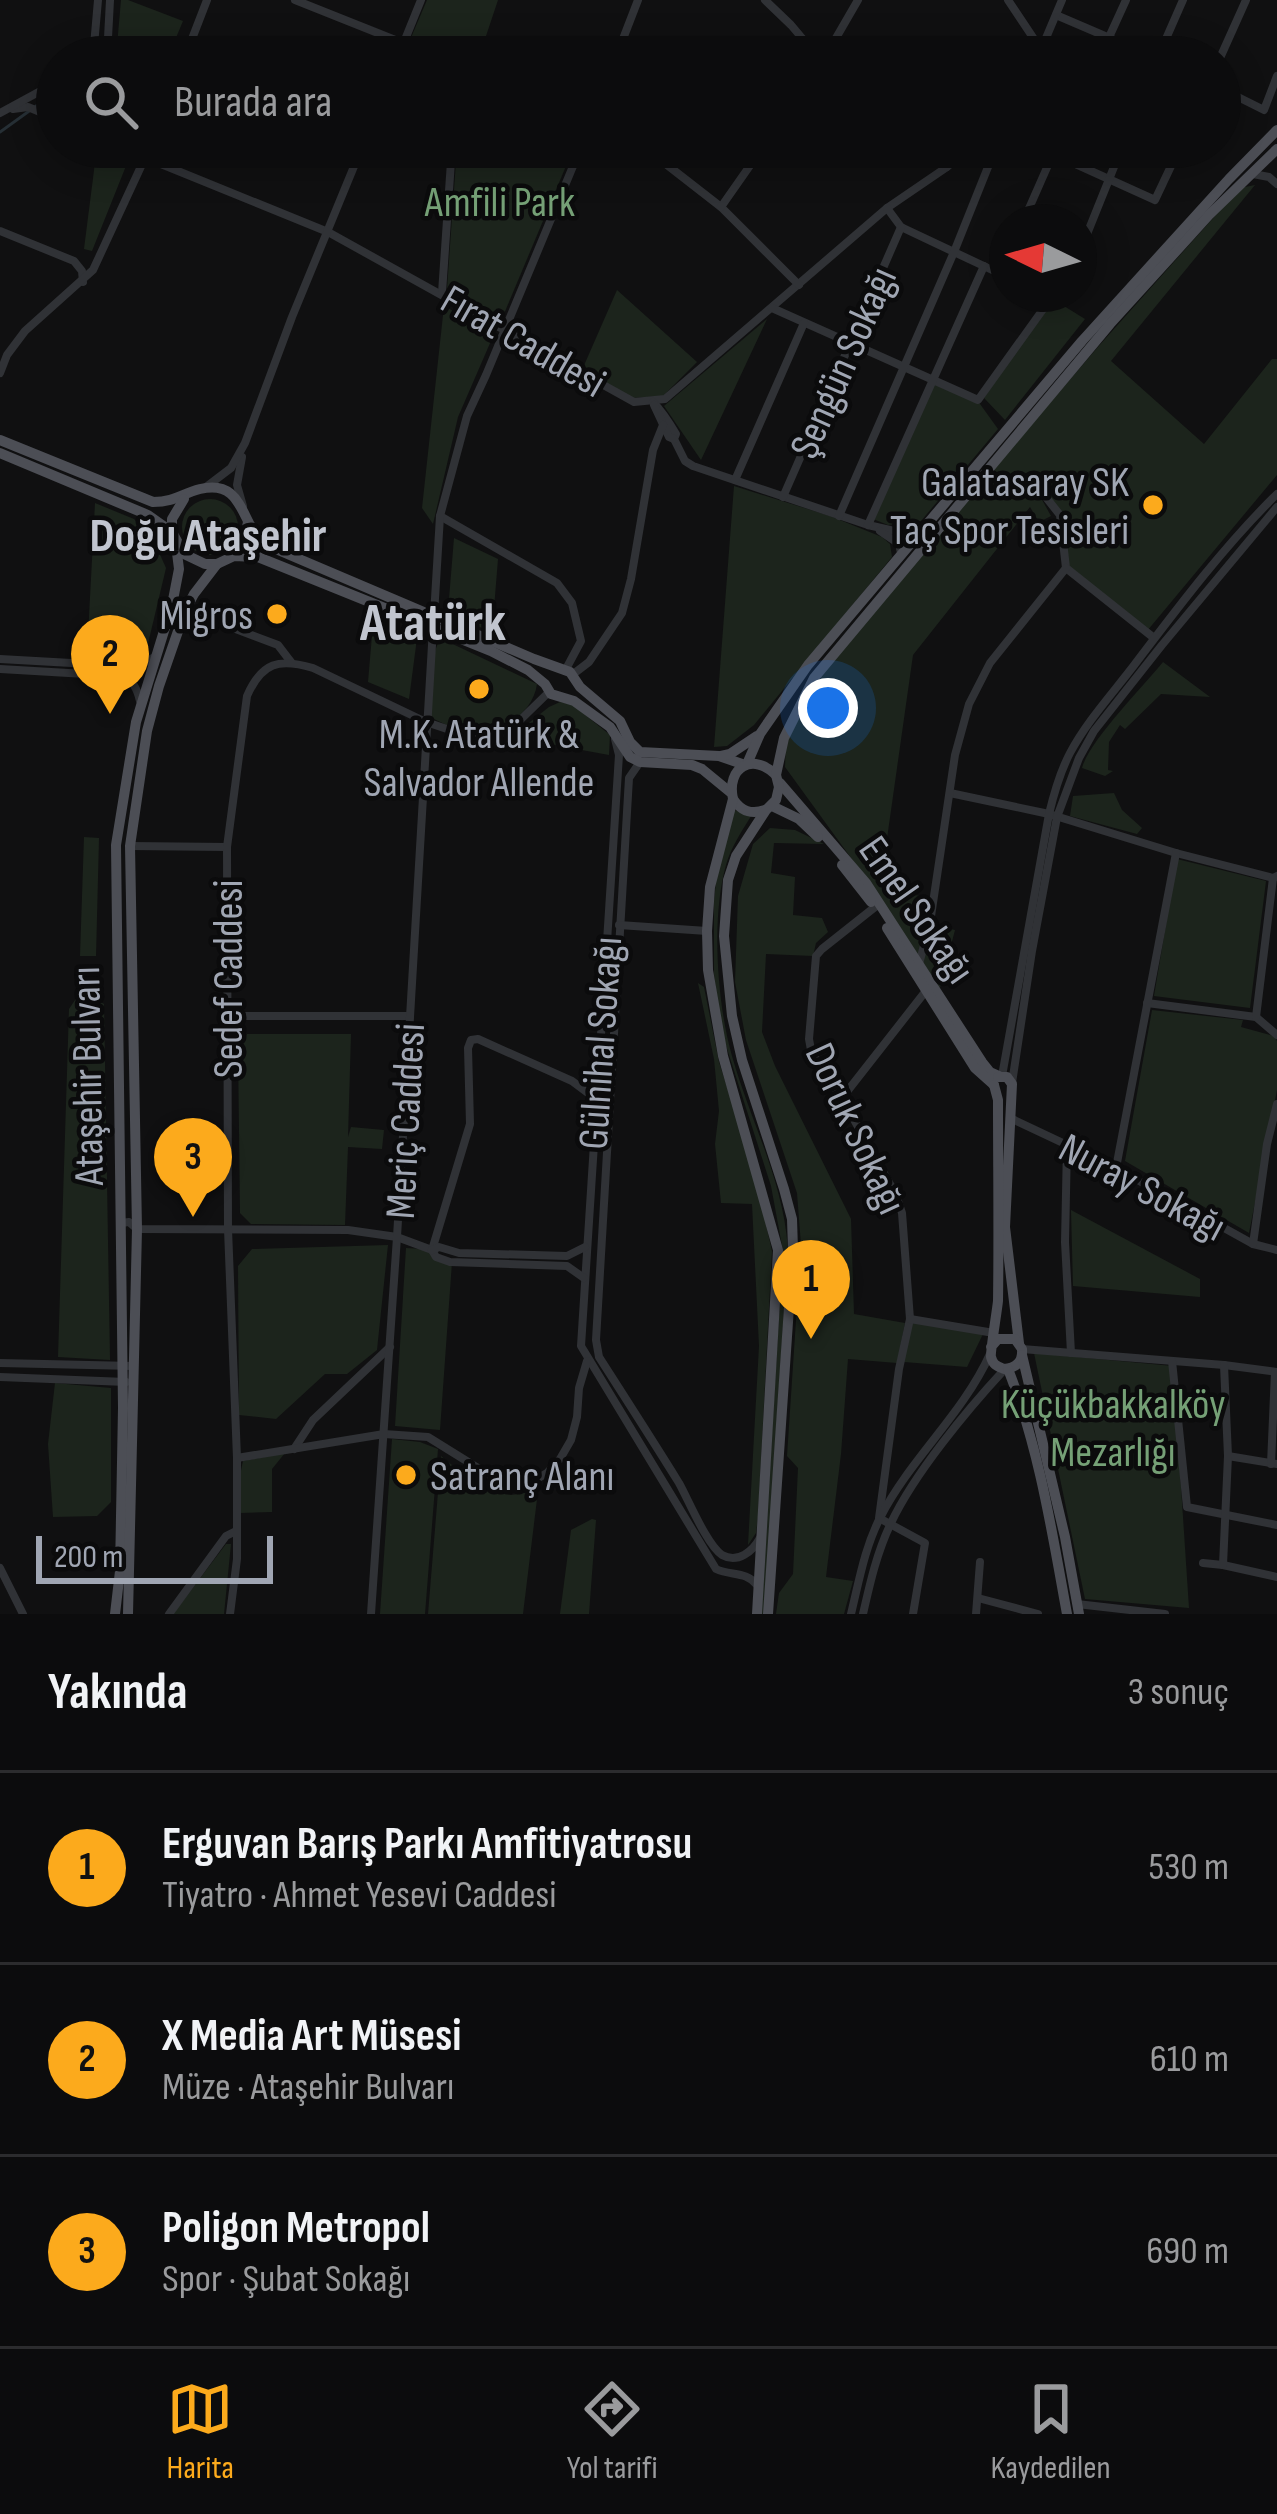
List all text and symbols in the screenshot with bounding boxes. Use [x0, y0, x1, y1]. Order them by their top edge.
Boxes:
search box [36, 36, 1241, 168]
icon: search [78, 69, 144, 135]
text: Burada ara [174, 75, 332, 130]
park label: Amfili Park [424, 178, 575, 229]
north arrow [989, 204, 1097, 312]
street label: Şengün Sokağı [780, 259, 909, 467]
street label: Fırat Caddesi [431, 275, 614, 410]
place label: Galatasaray SK Taç Spor Tesisleri [890, 458, 1129, 557]
marker: Galatasaray SK Taç Spor Tesisleri [1140, 492, 1166, 518]
district label: Doğu Ataşehir [89, 508, 327, 565]
place label: Migros [160, 591, 253, 642]
district label: Atatürk [359, 591, 506, 656]
marker: Migros [264, 601, 290, 627]
pin: 2 [71, 615, 149, 714]
marker: M.K. Atatürk & Salvador Allende [466, 676, 492, 702]
your location [798, 678, 858, 738]
place label: M.K. Atatürk & Salvador Allende [364, 710, 594, 809]
street label: Emel Sokağı [847, 827, 985, 994]
street label: Sedef Caddesi [204, 880, 255, 1078]
street label: Gülnihal Sokağı [569, 935, 634, 1151]
street label: Ataşehir Bulvarı [61, 966, 116, 1187]
street label: Meriç Caddesi [376, 1022, 437, 1220]
street label: Doruk Sokağı [793, 1036, 916, 1223]
pin: 3 [154, 1118, 232, 1217]
street label: Nuray Sokağı [1050, 1123, 1234, 1253]
pin: 1 [772, 1240, 850, 1339]
park label: Küçükbakkalköy Mezarlığı [1001, 1380, 1225, 1479]
place label: Satranç Alanı [430, 1452, 614, 1503]
marker: Satranç Alanı [393, 1462, 419, 1488]
scale bar [36, 1530, 273, 1583]
text: 200 m [54, 1537, 123, 1577]
text: Yakında [48, 1662, 188, 1723]
text: 3 sonuç [1128, 1669, 1229, 1716]
text: Erguvan Barış Parkı Amfitiyatrosu [162, 1817, 692, 1872]
text: 1 [79, 1844, 95, 1891]
text: 530 m [1148, 1844, 1229, 1891]
text: Tiyatro · Ahmet Yesevi Caddesi [162, 1872, 557, 1919]
text: X Media Art Müsesi [162, 2009, 461, 2064]
text: 2 [78, 2036, 96, 2083]
text: 610 m [1150, 2036, 1229, 2083]
text: Müze · Ataşehir Bulvarı [162, 2064, 454, 2111]
text: Poligon Metropol [162, 2201, 430, 2256]
text: 3 [78, 2228, 96, 2275]
text: 690 m [1146, 2228, 1229, 2275]
text: Spor · Şubat Sokağı [162, 2256, 410, 2303]
tab: Harita [166, 2376, 234, 2488]
tab: Yol tarifi [567, 2376, 658, 2488]
tab: Kaydedilen [990, 2376, 1111, 2488]

